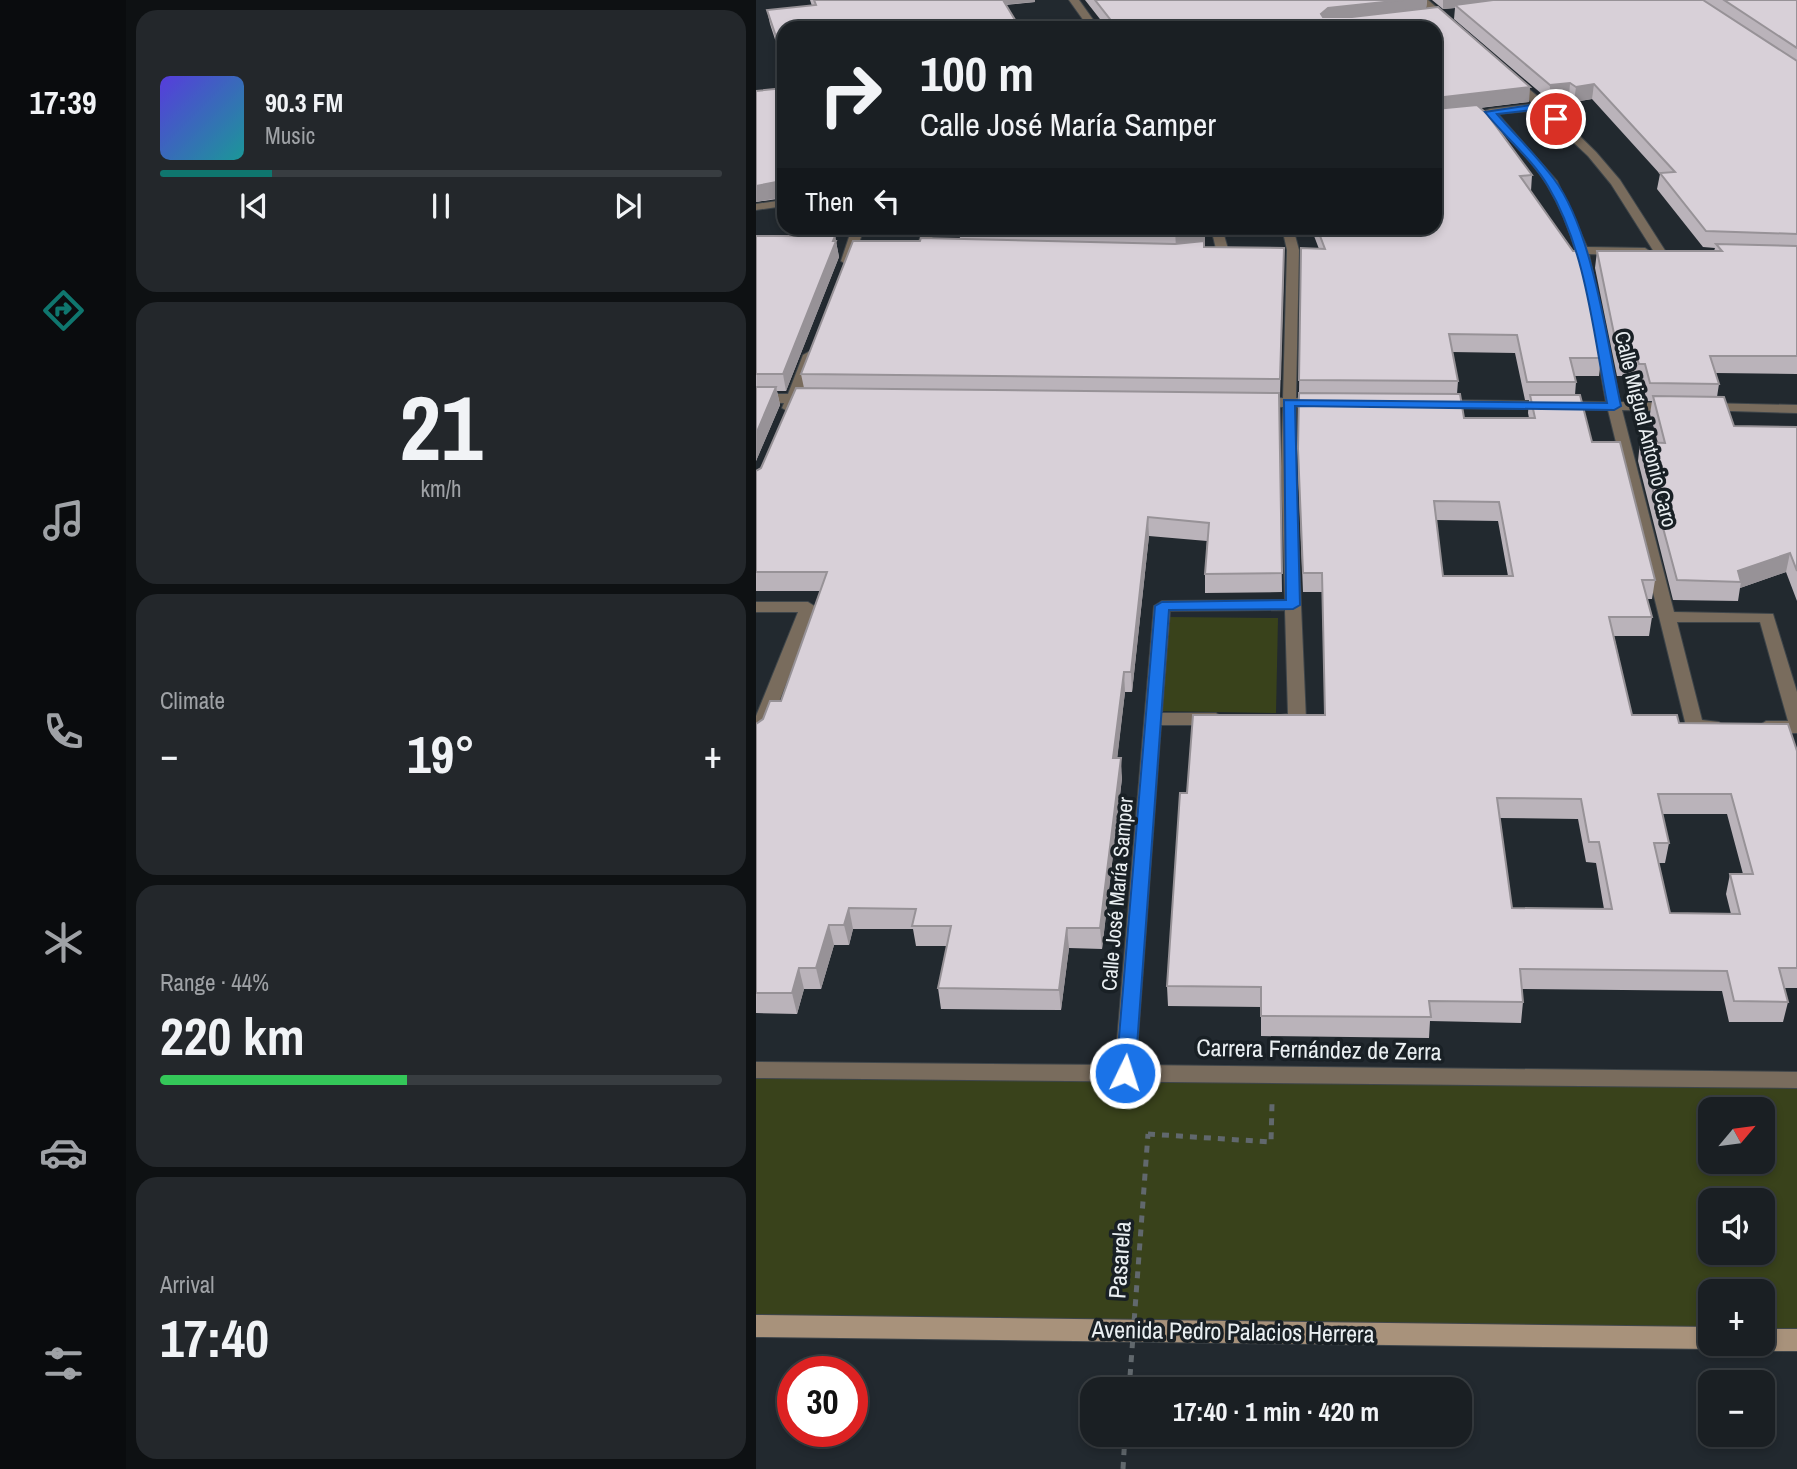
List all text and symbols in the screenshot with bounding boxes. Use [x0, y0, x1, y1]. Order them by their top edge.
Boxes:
text: 100 m [920, 40, 1034, 106]
icon: right [805, 49, 896, 140]
text: 17:39 [29, 81, 97, 124]
text: 90.3 FM [265, 85, 343, 120]
pin [1526, 89, 1586, 149]
icon: arrive [1537, 100, 1575, 138]
text: Calle José María Samper [920, 103, 1216, 146]
text: Music [265, 120, 315, 151]
icon: left [868, 182, 906, 220]
text: Then [805, 184, 854, 219]
icon: previous [235, 187, 273, 225]
icon: pause [422, 187, 460, 225]
icon: next [609, 187, 647, 225]
icon: directions [39, 286, 88, 335]
street label: Calle Miguel Antonio Caro [1608, 328, 1684, 530]
text: 21 [400, 366, 483, 488]
text: km/h [421, 473, 461, 504]
icon: music [39, 496, 88, 545]
text: Climate [160, 685, 225, 716]
icon: phone [39, 707, 88, 756]
text: 19° [407, 719, 475, 789]
text: − [160, 729, 178, 780]
text: + [704, 729, 722, 780]
street label: Calle José María Samper [1094, 796, 1140, 992]
icon: climate [39, 918, 88, 967]
text: Range · 44% [160, 967, 269, 998]
text: 220 km [160, 1001, 305, 1071]
street label: Carrera Fernández de Zerra [1196, 1031, 1442, 1067]
position arrow [1088, 1036, 1162, 1110]
north arrow [1698, 1097, 1774, 1174]
map controls [1698, 1097, 1775, 1447]
icon: car [39, 1128, 88, 1177]
button: sound [1698, 1188, 1775, 1265]
street label: Pasarela [1100, 1220, 1138, 1300]
text: Arrival [160, 1269, 215, 1300]
button: + [1698, 1279, 1775, 1356]
text: 17:40 [160, 1303, 269, 1373]
street label: Avenida Pedro Palacios Herrera [1090, 1313, 1375, 1349]
icon: filters [39, 1339, 88, 1388]
speed limit sign: 30 [777, 1356, 868, 1447]
button: − [1698, 1370, 1775, 1447]
text: 17:40 · 1 min · 420 m [1173, 1394, 1379, 1429]

